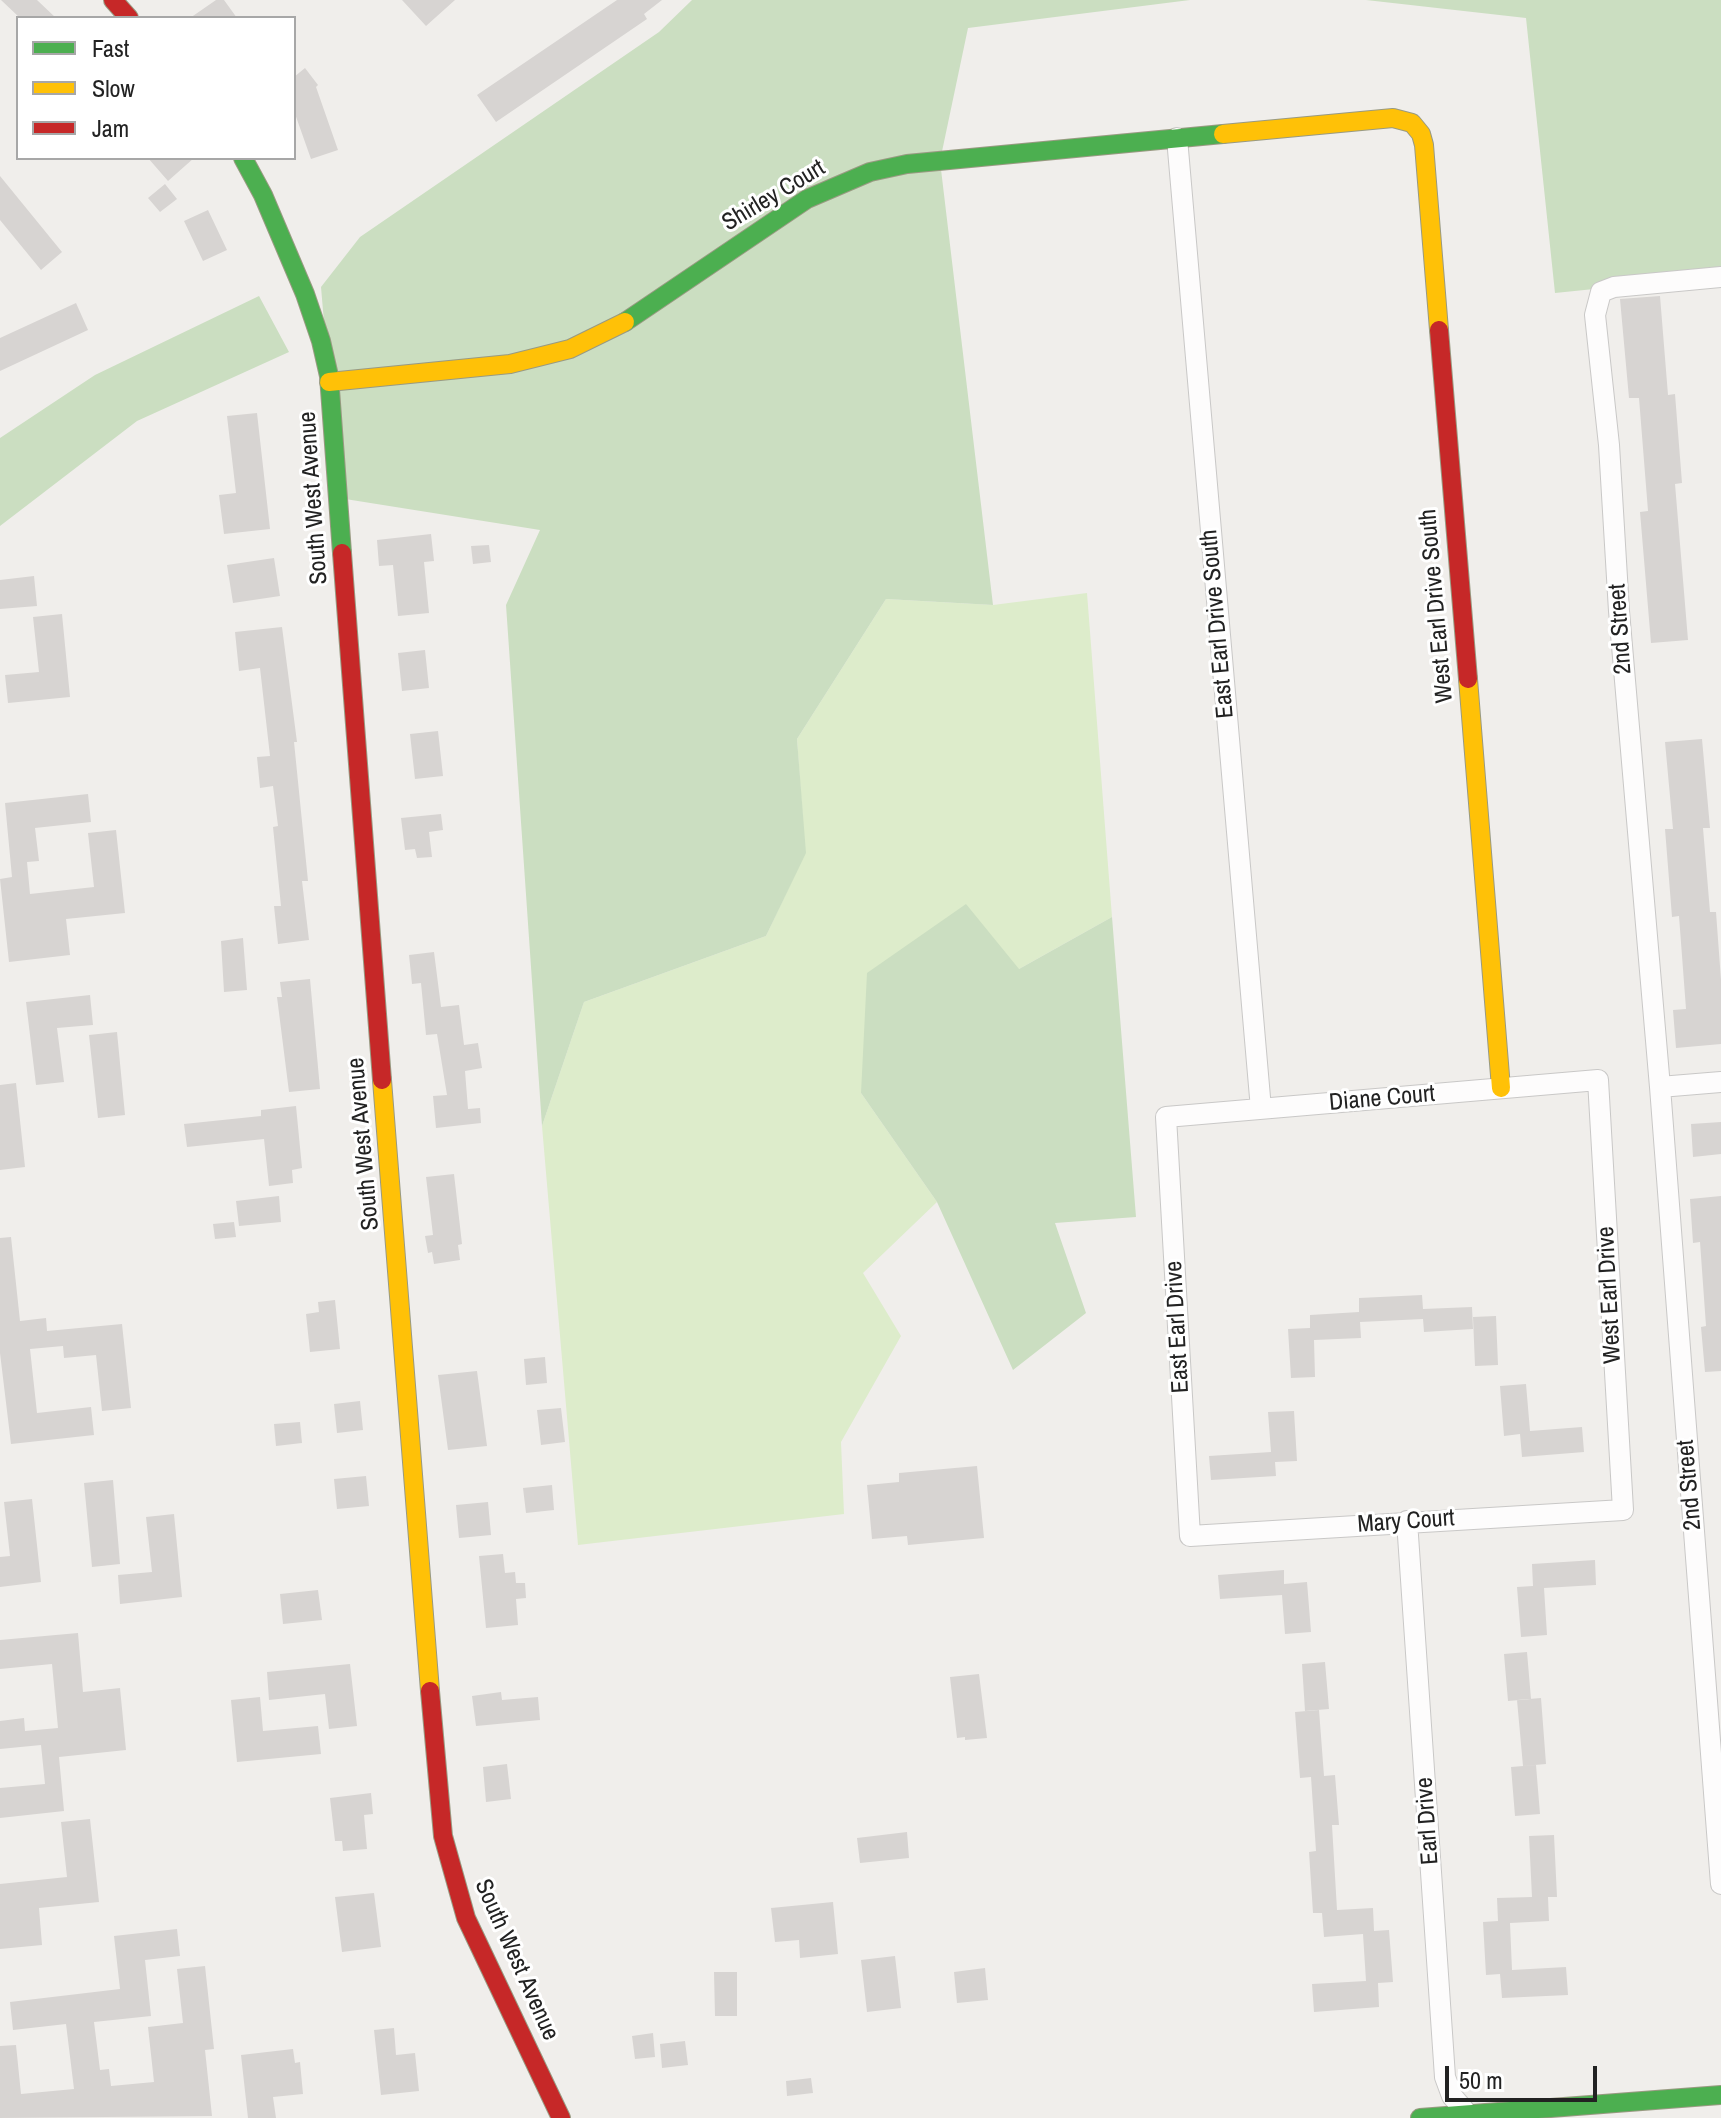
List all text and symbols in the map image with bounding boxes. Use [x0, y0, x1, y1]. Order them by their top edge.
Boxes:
legend [16, 16, 296, 160]
text: Fast [92, 32, 129, 64]
text: Slow [92, 72, 135, 104]
text: Jam [92, 112, 129, 144]
street label: Shirley Court [717, 154, 831, 238]
street label: South West Avenue [294, 411, 334, 585]
street label: West Earl Drive South [1414, 508, 1460, 704]
street label: East Earl Drive South [1195, 528, 1241, 720]
street label: 2nd Street [1603, 583, 1639, 675]
street label: South West Avenue [342, 1056, 386, 1232]
street label: Diane Court [1328, 1080, 1436, 1118]
street label: West Earl Drive [1592, 1226, 1628, 1364]
street label: East Earl Drive [1160, 1260, 1196, 1394]
street label: 2nd Street [1672, 1439, 1708, 1531]
street label: Mary Court [1356, 1504, 1456, 1540]
street label: Earl Drive [1411, 1776, 1445, 1866]
street label: South West Avenue [468, 1875, 564, 2045]
scale bar [1449, 2050, 1601, 2100]
text: 50 m [1459, 2064, 1503, 2096]

